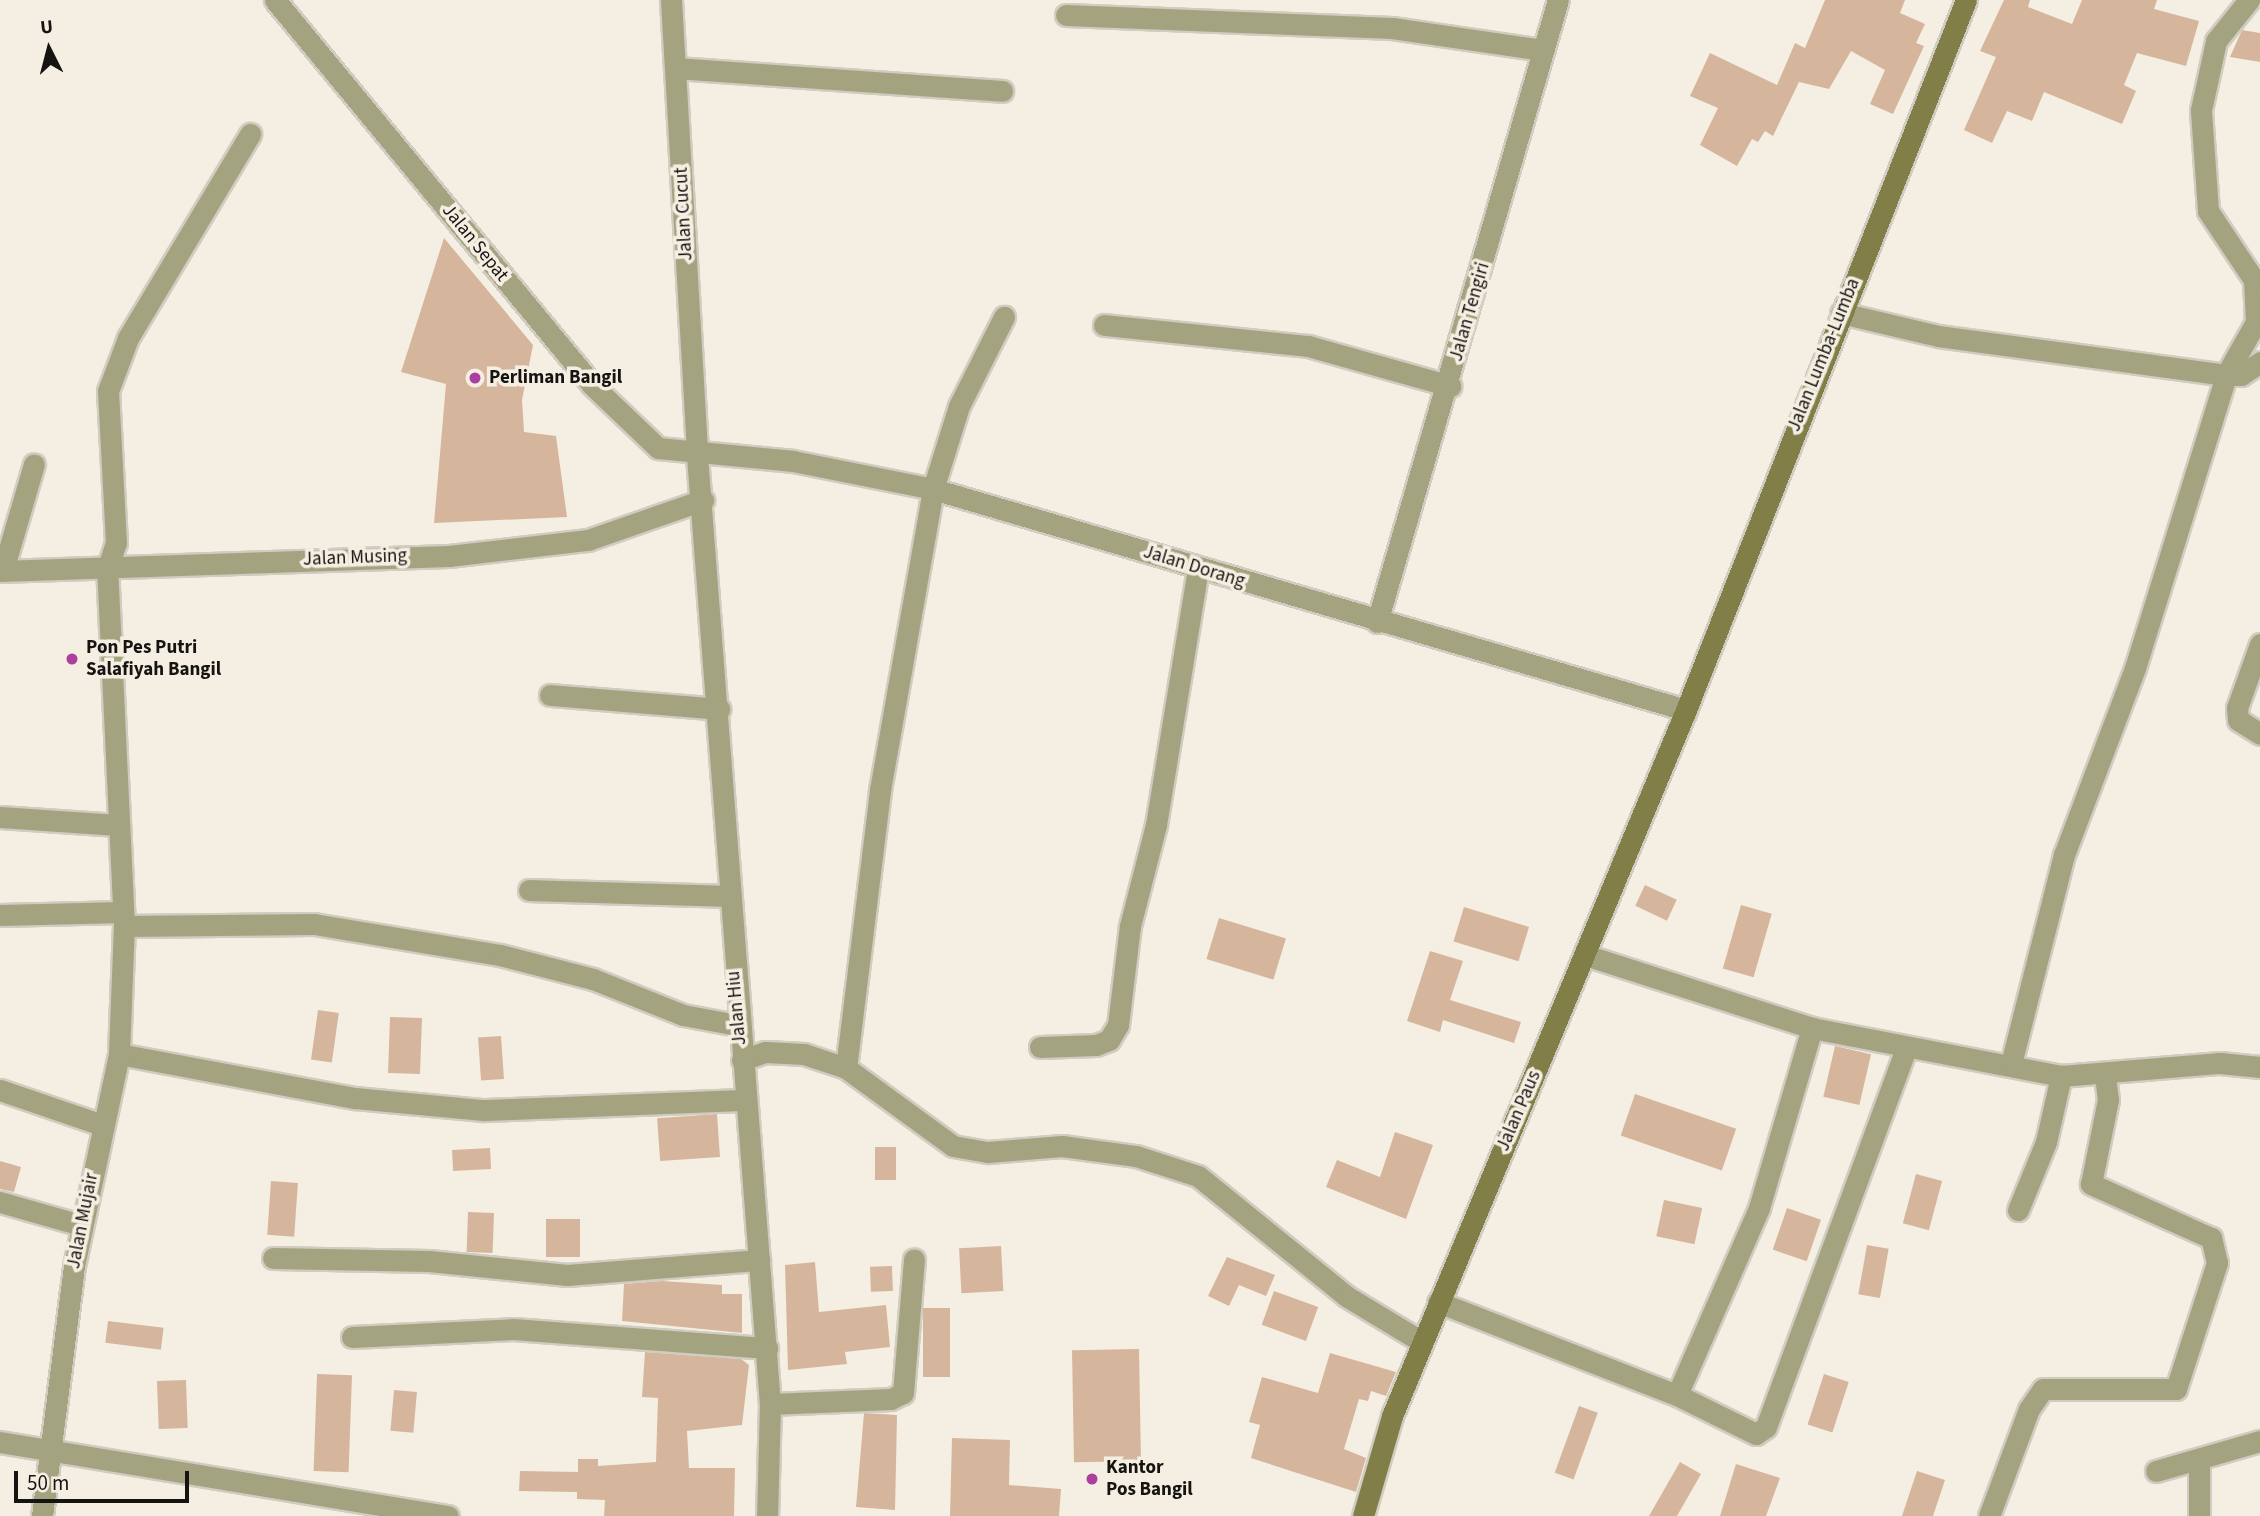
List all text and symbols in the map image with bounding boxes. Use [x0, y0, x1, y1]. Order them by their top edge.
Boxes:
north arrow [14, 14, 84, 84]
text: U [39, 14, 54, 42]
street label: Jalan Cucut [670, 167, 698, 261]
street label: Jalan Sepat [437, 200, 513, 286]
street label: Jalan Tengiri [1445, 260, 1495, 364]
street label: Jalan Lumba-Lumba [1783, 275, 1865, 435]
place label: Perliman Bangil [489, 367, 622, 389]
marker: Perliman Bangil [467, 370, 483, 386]
street label: Jalan Dorang [1140, 541, 1248, 593]
street label: Jalan Musing [303, 545, 407, 571]
place label: Pon Pes Putri Salafiyah Bangil [86, 637, 221, 681]
marker: Pon Pes Putri Salafiyah Bangil [64, 651, 80, 667]
street label: Jalan Hiu [722, 970, 752, 1046]
street label: Jalan Paus [1492, 1067, 1546, 1155]
street label: Jalan Mujair [63, 1171, 103, 1271]
scale bar [18, 1456, 192, 1500]
place label: Kantor Pos Bangil [1106, 1457, 1193, 1501]
text: 50 m [27, 1468, 69, 1498]
marker: Kantor Pos Bangil [1084, 1471, 1100, 1487]

